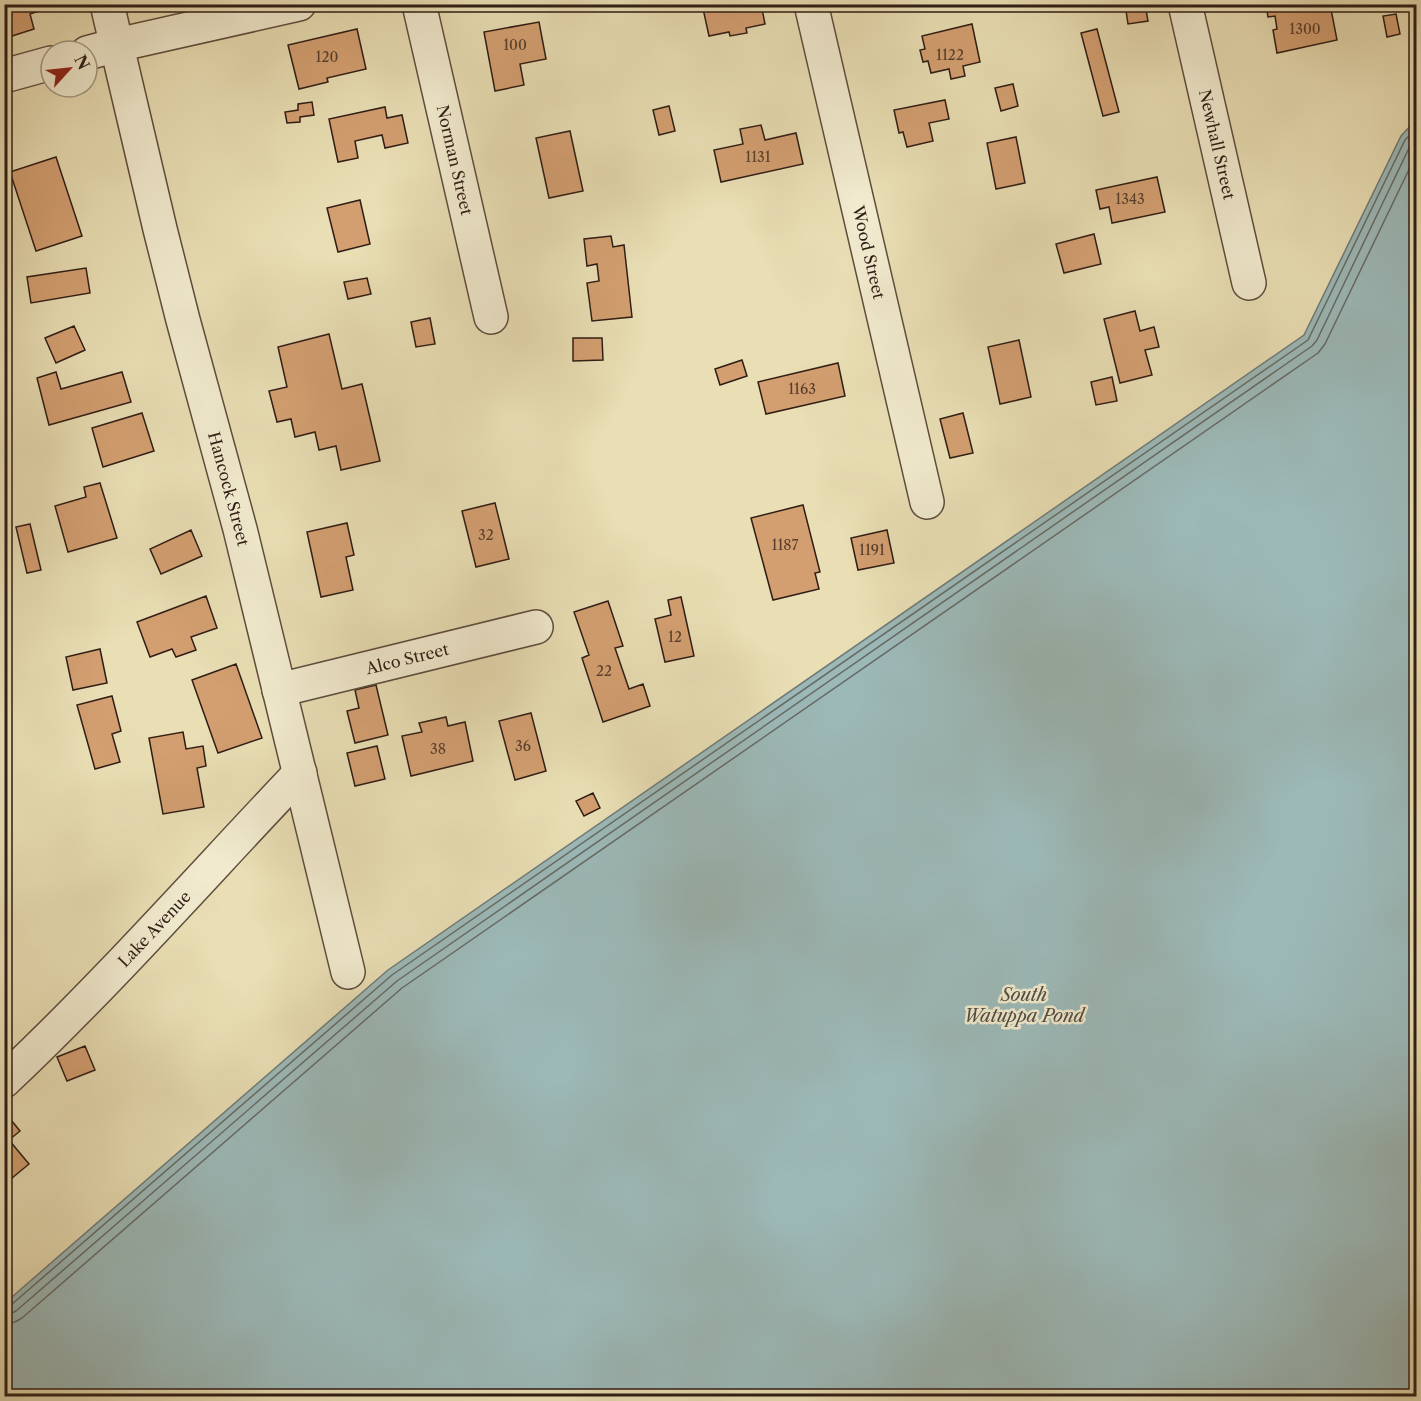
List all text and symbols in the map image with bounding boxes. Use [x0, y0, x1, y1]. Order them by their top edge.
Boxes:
house number: 1300 [1289, 20, 1321, 38]
house number: 100 [503, 36, 527, 54]
north arrow [39, 39, 99, 99]
house number: 1122 [936, 46, 964, 64]
house number: 120 [316, 48, 339, 66]
text: N [70, 51, 94, 73]
street label: Newhall Street [1195, 87, 1240, 202]
street label: Norman Street [433, 103, 477, 217]
house number: 1131 [745, 148, 771, 166]
house number: 1343 [1115, 190, 1145, 208]
street label: Wood Street [848, 203, 889, 301]
house number: 1163 [788, 380, 816, 398]
street label: Hancock Street [204, 430, 254, 548]
house number: 32 [478, 526, 494, 544]
house number: 1187 [772, 536, 799, 554]
house number: 1191 [859, 541, 885, 559]
house number: 12 [668, 628, 682, 646]
street label: Alco Street [363, 639, 451, 679]
house number: 22 [596, 662, 612, 680]
house number: 36 [515, 737, 531, 755]
house number: 38 [430, 740, 446, 758]
street label: Lake Avenue [114, 886, 195, 971]
water label: South Watuppa Pond [964, 984, 1087, 1027]

